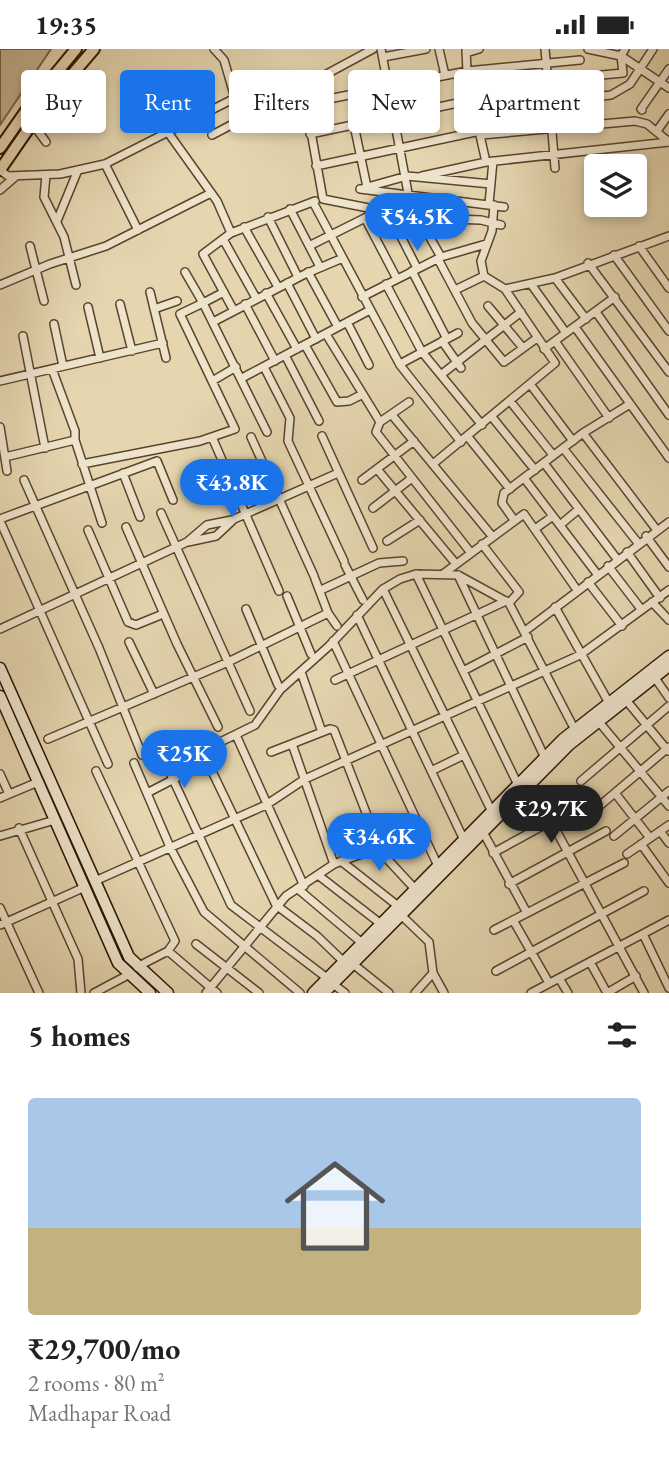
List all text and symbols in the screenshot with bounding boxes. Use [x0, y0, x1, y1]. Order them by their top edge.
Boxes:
text: 19:35 [35, 8, 97, 42]
chip: Buy [21, 70, 106, 133]
chip: Rent [120, 70, 215, 133]
chip: Filters [229, 70, 334, 133]
chip: New [348, 70, 440, 133]
chip: Apartment [454, 70, 604, 133]
map controls [584, 154, 647, 217]
button: layers [584, 154, 647, 217]
pin: ₹54.5K [360, 193, 474, 253]
text: ₹54.5K [381, 201, 453, 231]
pin: ₹43.8K [175, 459, 289, 519]
text: ₹43.8K [196, 467, 268, 497]
pin: ₹25K [143, 731, 225, 790]
text: ₹25K [157, 738, 211, 768]
pin: ₹29.7K [494, 785, 608, 845]
text: ₹29.7K [515, 793, 587, 823]
pin: ₹34.6K [322, 813, 436, 873]
text: ₹34.6K [343, 821, 415, 851]
text: 5 homes [28, 1016, 130, 1055]
icon: filters [603, 1016, 641, 1054]
icon: home [272, 1143, 398, 1269]
text: ₹29,700/mo [28, 1329, 180, 1368]
text: 2 rooms · 80 m² [28, 1368, 165, 1398]
text: Madhapar Road [28, 1398, 171, 1428]

